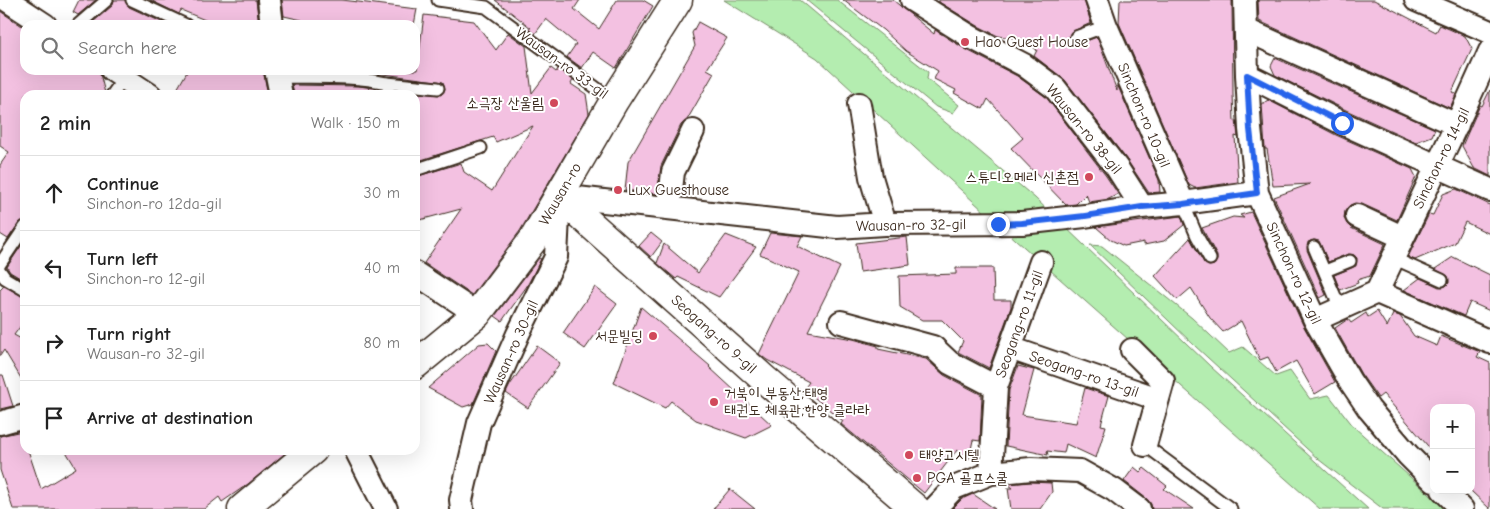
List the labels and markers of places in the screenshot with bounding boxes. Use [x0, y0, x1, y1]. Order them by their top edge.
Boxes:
place label: Hao Guest House [975, 33, 1089, 51]
marker: Hao Guest House [959, 36, 971, 48]
place label: 소극장 산울림 [467, 94, 544, 112]
marker: 소극장 산울림 [548, 97, 560, 109]
place label: 스튜디오메리 신촌점 [965, 168, 1079, 186]
marker: 스튜디오메리 신촌점 [1083, 171, 1095, 183]
place label: Lux Guesthouse [628, 181, 729, 199]
marker: Lux Guesthouse [612, 184, 624, 196]
place label: 서문빌딩 [595, 327, 643, 345]
marker: 서문빌딩 [647, 330, 659, 342]
place label: 거북이 부동산;태영 태권도 체육관;한양 클라라 [724, 384, 870, 419]
marker: 거북이 부동산;태영 태권도 체육관;한양 클라라 [708, 396, 720, 408]
place label: 태양고시텔 [919, 446, 979, 464]
marker: 태양고시텔 [903, 449, 915, 461]
place label: PGA 골프스쿨 [927, 469, 1008, 487]
marker: PGA 골프스쿨 [911, 472, 923, 484]

